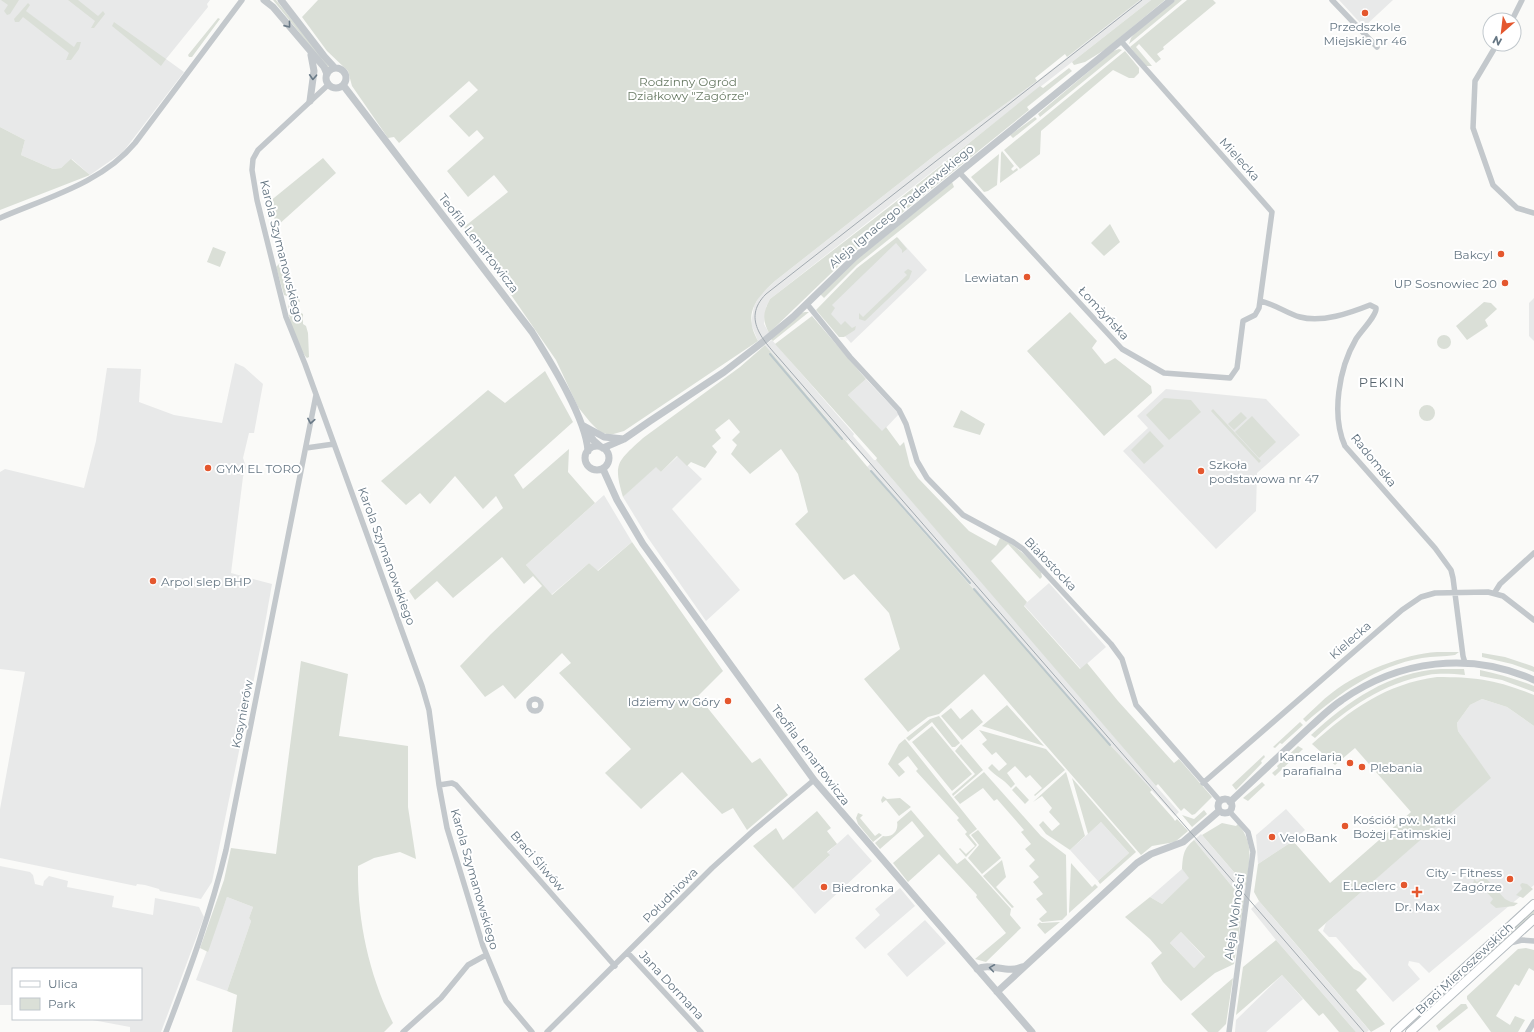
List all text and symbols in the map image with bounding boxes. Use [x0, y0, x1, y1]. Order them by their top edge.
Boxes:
marker: Przedszkole Miejskie nr 46 [1360, 8, 1370, 18]
north arrow [1482, 12, 1522, 52]
place label: Przedszkole Miejskie nr 46 [1323, 19, 1407, 48]
one-way arrow [284, 21, 291, 28]
text: N [1490, 33, 1505, 49]
one-way arrow [309, 74, 318, 80]
park label: Rodzinny Ogród Działkowy "Zagórze" [627, 74, 749, 103]
street label: Mielecka [1217, 134, 1263, 184]
street label: Aleja Ignacego Paderewskiego [825, 141, 977, 271]
street label: Karola Szymanowskiego [257, 178, 307, 324]
street label: Teofila Lenartowicza [436, 190, 522, 296]
place label: Bakcyl [1454, 247, 1493, 262]
marker: Bakcyl [1496, 249, 1506, 259]
place label: Lewiatan [964, 270, 1019, 285]
marker: Lewiatan [1022, 272, 1032, 282]
place label: UP Sosnowiec 20 [1394, 276, 1497, 291]
marker: UP Sosnowiec 20 [1500, 278, 1510, 288]
street label: Łomżyńska [1075, 283, 1133, 343]
district label: PEKIN [1359, 374, 1405, 390]
one-way arrow [308, 418, 316, 424]
street label: Radomska [1348, 430, 1400, 490]
place label: Szkoła podstawowa nr 47 [1209, 457, 1319, 486]
place label: GYM EL TORO [216, 461, 301, 476]
marker: GYM EL TORO [203, 463, 213, 473]
marker: Szkoła podstawowa nr 47 [1196, 466, 1206, 476]
street label: Karola Szymanowskiego [355, 485, 419, 627]
street label: Białostocka [1022, 534, 1080, 594]
place label: Arpol slep BHP [161, 574, 251, 589]
marker: Arpol slep BHP [148, 576, 158, 586]
street label: Kielecka [1326, 618, 1374, 662]
street label: Kosynierów [228, 678, 256, 749]
place label: Idziemy w Góry [628, 694, 720, 709]
marker: Idziemy w Góry [723, 696, 733, 706]
street label: Teofila Lenartowicza [768, 702, 854, 808]
place label: Kancelaria parafialna [1279, 749, 1342, 778]
marker: Kancelaria parafialna [1345, 758, 1355, 768]
place label: Plebania [1370, 760, 1423, 775]
marker: Plebania [1357, 762, 1367, 772]
street label: Karola Szymanowskiego [448, 807, 502, 951]
place label: Kościół pw. Matki Bożej Fatimskiej [1353, 812, 1456, 841]
marker: Kościół pw. Matki Bożej Fatimskiej [1340, 821, 1350, 831]
street label: Braci Śliwów [508, 828, 569, 895]
place label: VeloBank [1280, 830, 1338, 845]
marker: VeloBank [1267, 832, 1277, 842]
street label: Południowa [639, 864, 701, 926]
place label: City - Fitness Zagórze [1426, 865, 1502, 894]
street label: Aleja Wolności [1220, 873, 1248, 961]
marker: City - Fitness Zagórze [1505, 874, 1515, 884]
place label: E.Leclerc [1343, 878, 1396, 893]
place label: Biedronka [832, 880, 894, 895]
marker: E.Leclerc [1399, 880, 1409, 890]
marker: Biedronka [819, 882, 829, 892]
marker: Dr. Max [1412, 887, 1422, 897]
place label: Dr. Max [1394, 899, 1440, 914]
street label: Braci Mieroszewskich [1412, 919, 1516, 1017]
street label: Jana Dormana [636, 947, 708, 1023]
one-way arrow [989, 964, 995, 973]
legend [12, 968, 142, 1020]
text: Ulica [48, 976, 78, 991]
text: Park [48, 996, 76, 1011]

